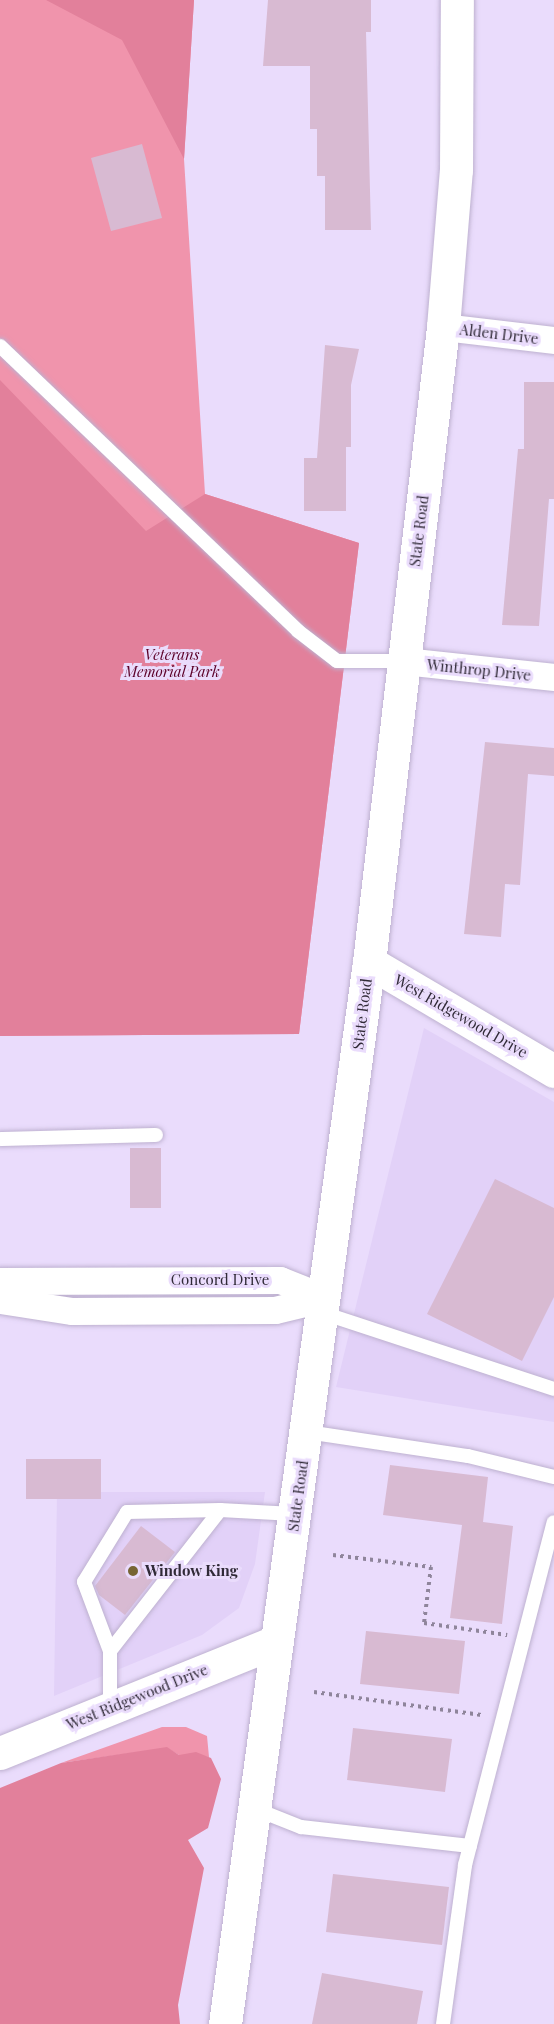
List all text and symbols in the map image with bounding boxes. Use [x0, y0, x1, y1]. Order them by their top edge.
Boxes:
street label: Alden Drive [459, 320, 539, 348]
street label: State Road [406, 494, 432, 568]
park label: Veterans Memorial Park [124, 645, 220, 680]
street label: Winthrop Drive [426, 656, 532, 684]
street label: West Ridgewood Drive [391, 970, 531, 1062]
street label: State Road [349, 977, 375, 1051]
street label: Concord Drive [171, 1271, 269, 1289]
street label: State Road [284, 1459, 312, 1533]
place label: Window King [145, 1562, 238, 1580]
marker: Window King [126, 1564, 140, 1578]
street label: West Ridgewood Drive [64, 1660, 210, 1734]

